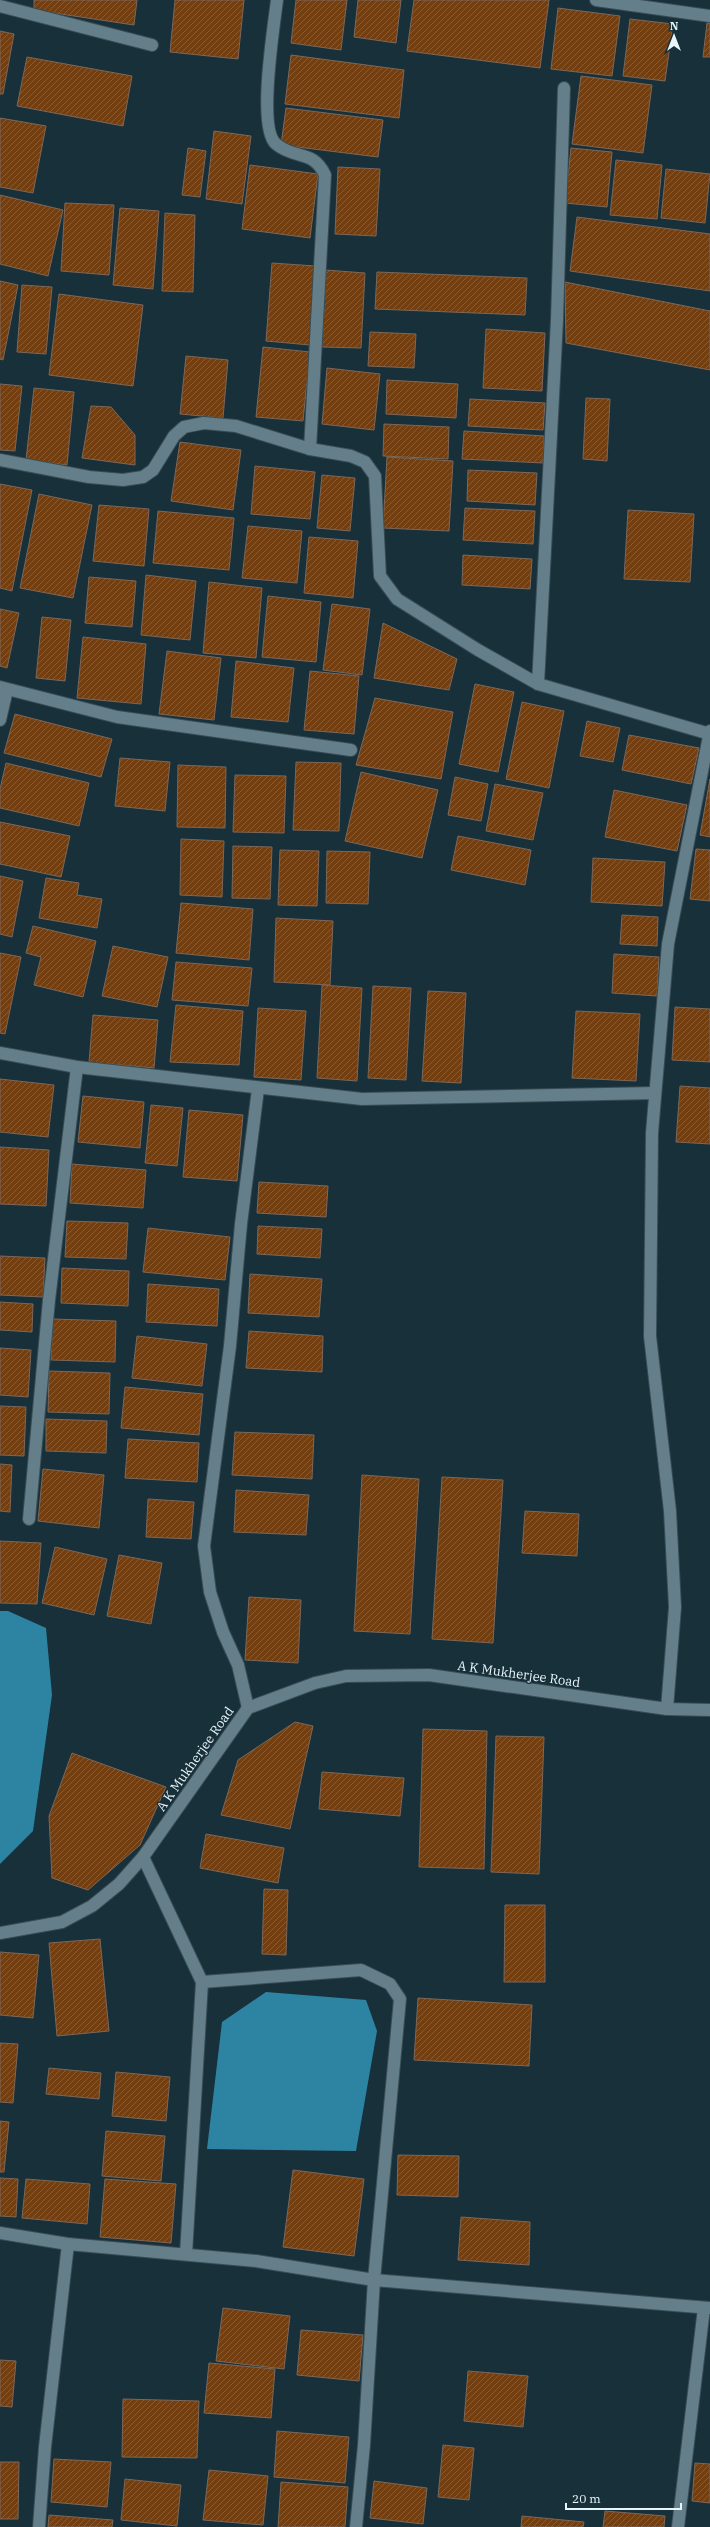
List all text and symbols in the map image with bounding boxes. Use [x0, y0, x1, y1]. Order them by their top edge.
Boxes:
north arrow [654, 16, 694, 56]
text: N [670, 19, 679, 33]
street label: A K Mukherjee Road [456, 1657, 582, 1691]
street label: A K Mukherjee Road [153, 1703, 238, 1815]
scale bar [566, 2485, 681, 2511]
text: 20 m [572, 2491, 601, 2506]

